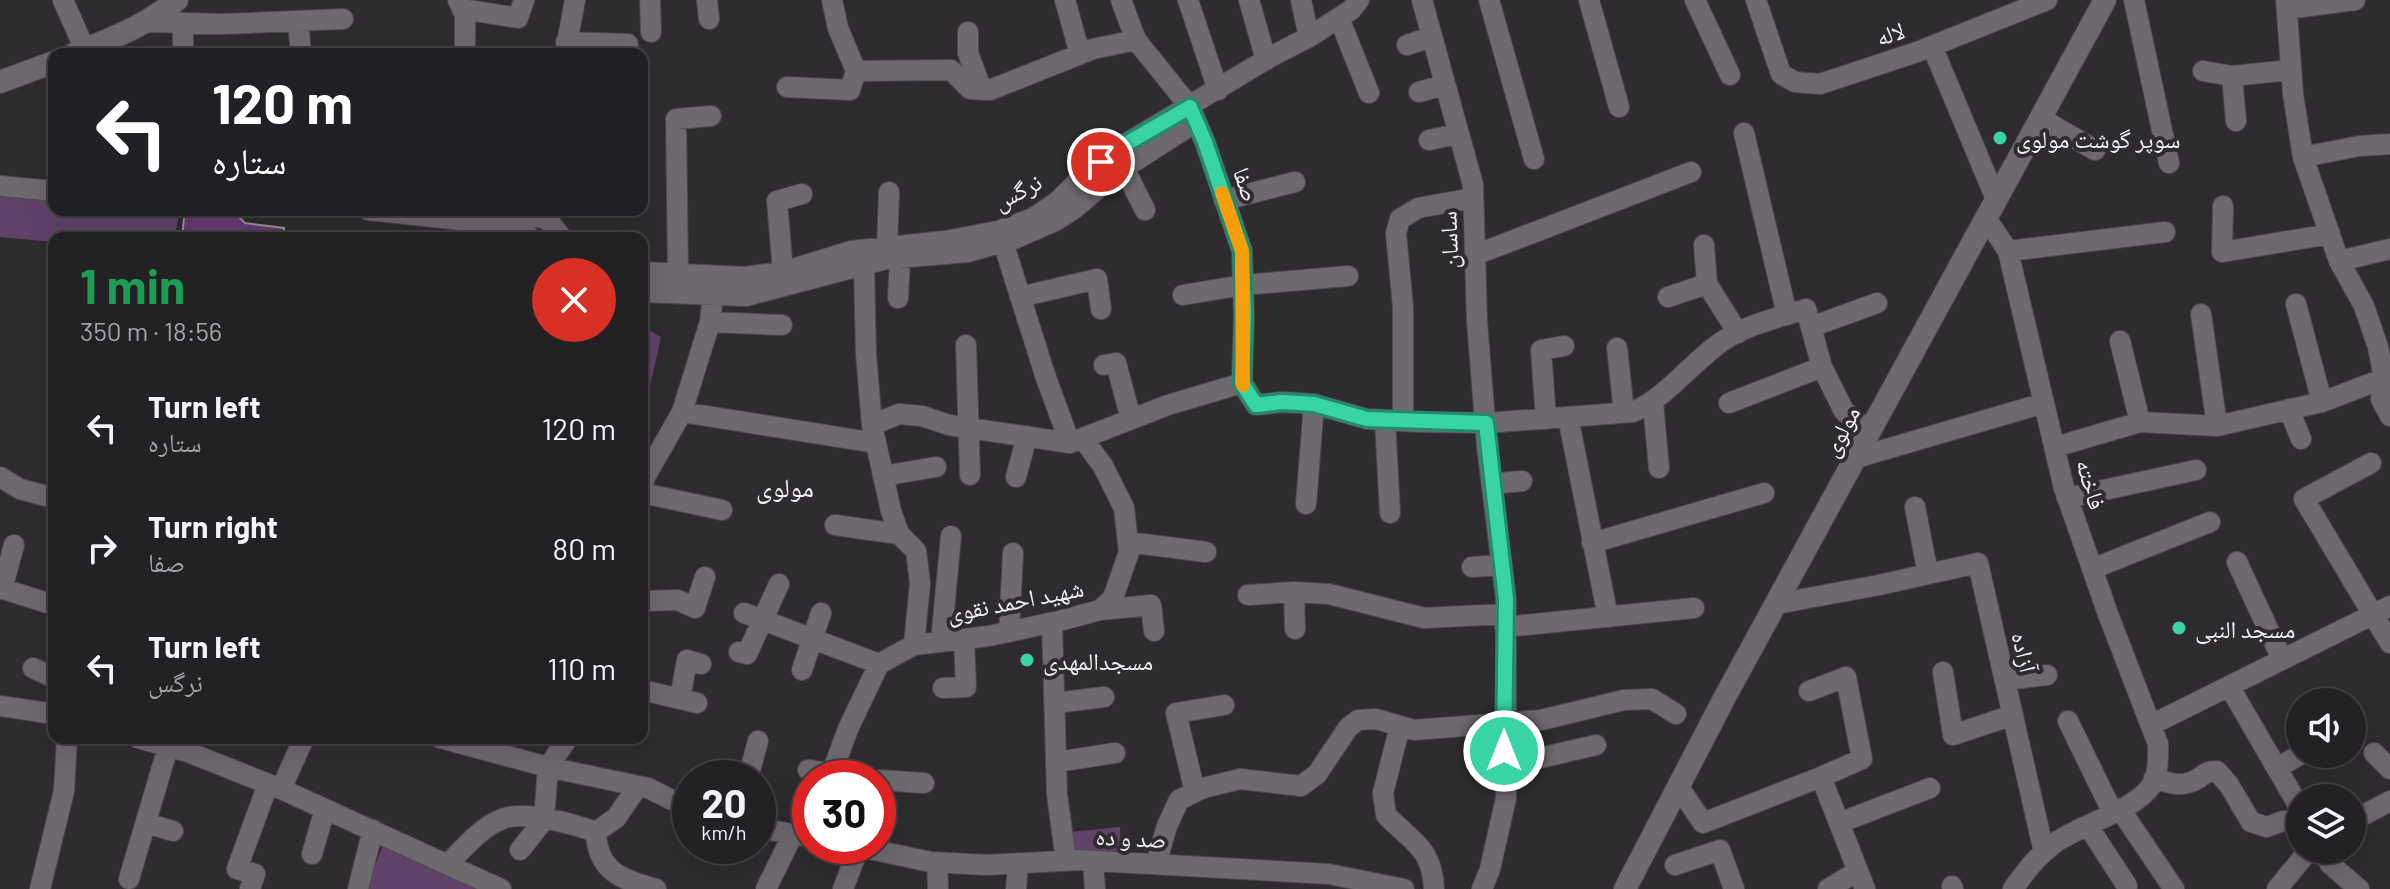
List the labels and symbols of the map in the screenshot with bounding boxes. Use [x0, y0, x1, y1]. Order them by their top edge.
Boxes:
street label: لاله [1872, 15, 1908, 51]
place label: سوپر گوشت مولوی [2016, 124, 2180, 154]
pin [1067, 128, 1135, 196]
marker: سوپر گوشت مولوی [1991, 129, 2009, 147]
street label: صفا [1228, 163, 1266, 205]
street label: نرگس [988, 166, 1047, 217]
street label: ساسان [1433, 211, 1464, 269]
street label: مولوی [1815, 401, 1866, 462]
street label: فاخته [2071, 456, 2113, 512]
district label: مولوی [756, 471, 814, 504]
street label: شهید احمد نقوی [944, 573, 1086, 628]
place label: مسجد النبی [2195, 614, 2295, 644]
marker: مسجد النبی [2170, 619, 2188, 637]
street label: آزاده [2006, 629, 2044, 676]
place label: مسجدالمهدی [1043, 646, 1153, 676]
marker: مسجدالمهدی [1018, 651, 1036, 669]
position arrow [1462, 709, 1546, 793]
speed limit sign: 30 [792, 760, 896, 864]
street label: صد و ده [1095, 821, 1167, 853]

